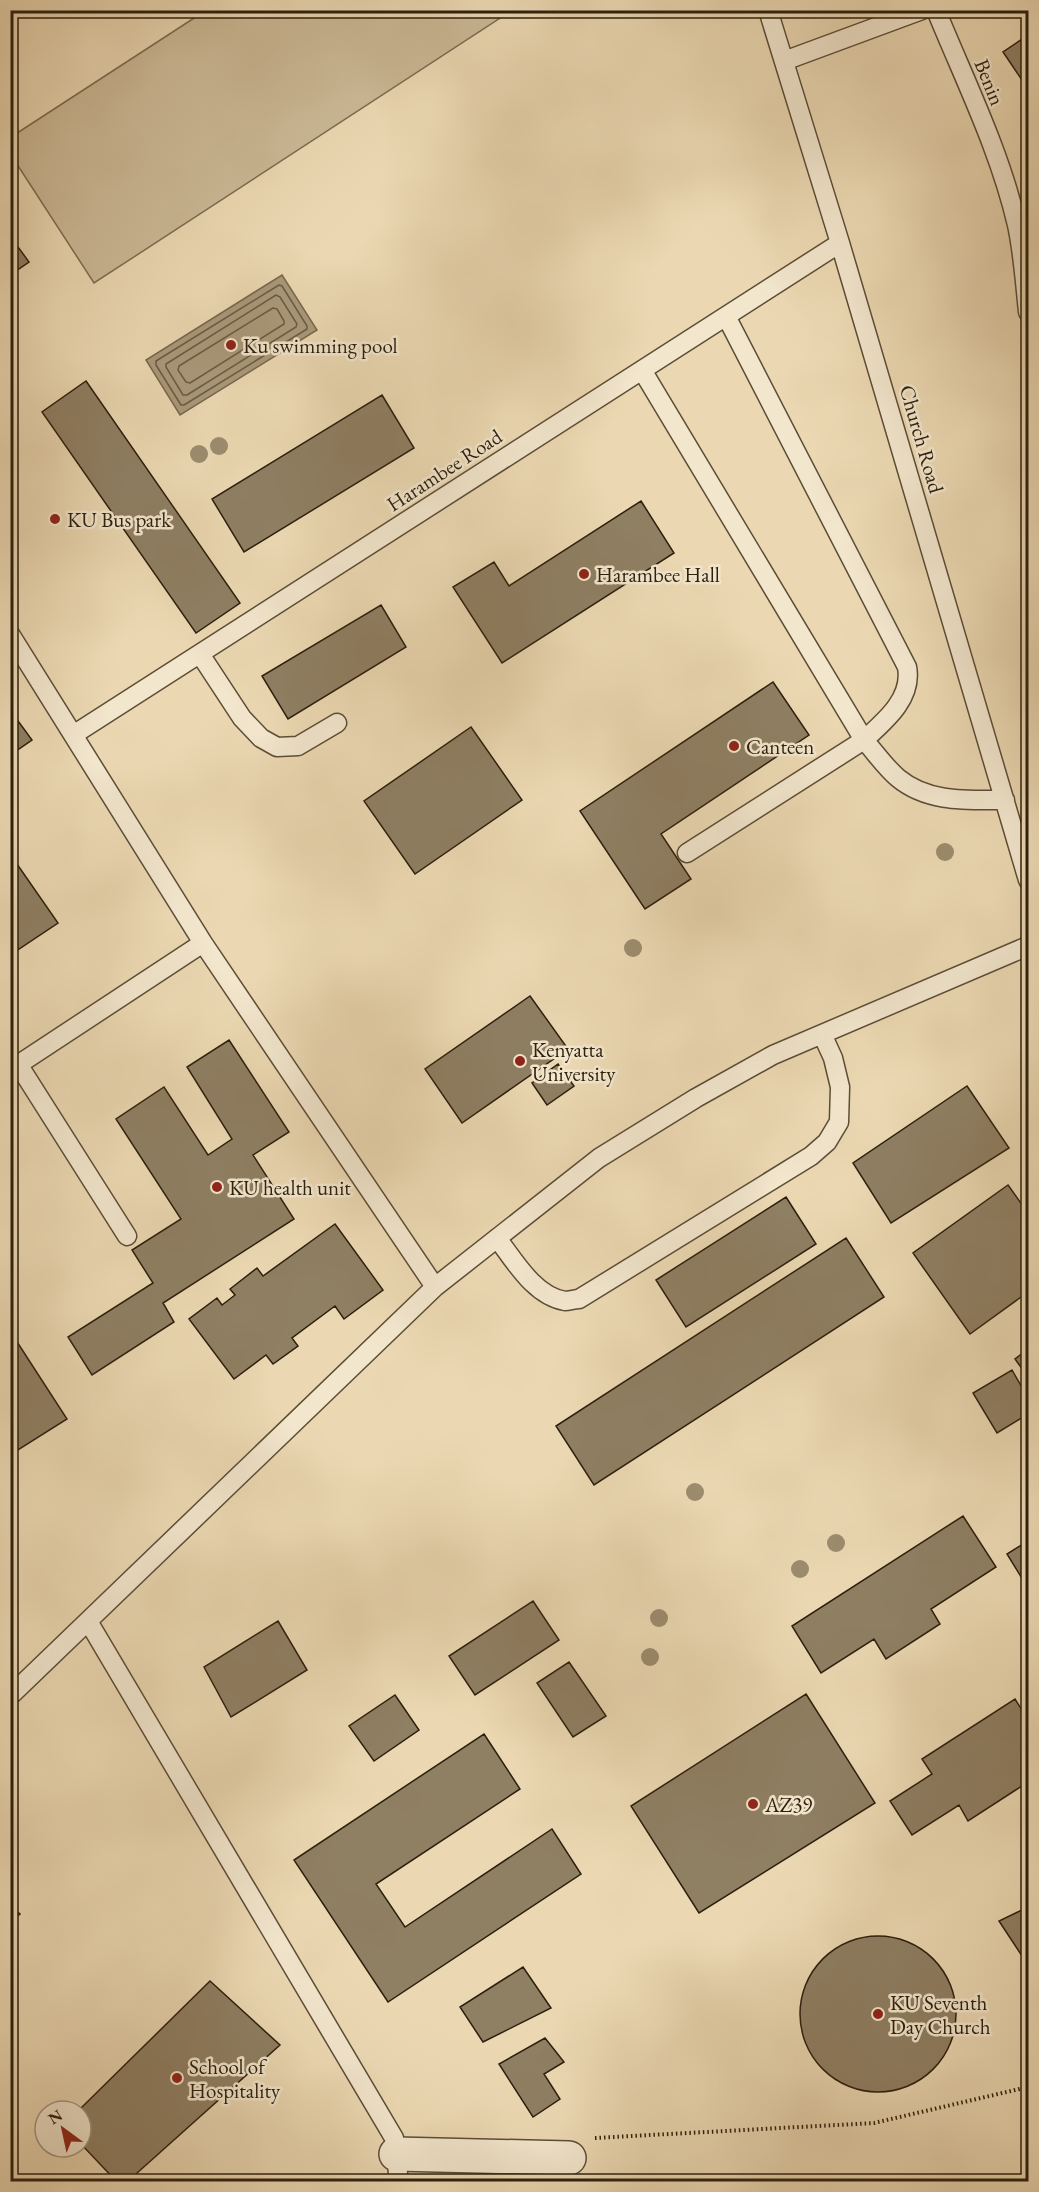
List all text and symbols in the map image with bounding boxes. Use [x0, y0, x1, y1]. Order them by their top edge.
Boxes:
street label: Benin [969, 55, 1011, 109]
place label: Ku swimming pool [243, 332, 398, 359]
marker: Ku swimming pool [224, 338, 238, 352]
street label: Church Road [894, 382, 950, 497]
street label: Harambee Road [381, 422, 507, 517]
place label: KU Bus park [67, 506, 172, 533]
marker: KU Bus park [48, 512, 62, 526]
place label: Harambee Hall [596, 561, 720, 588]
marker: Harambee Hall [577, 567, 591, 581]
place label: Canteen [746, 733, 814, 760]
marker: Canteen [727, 739, 741, 753]
place label: Kenyatta University [532, 1036, 616, 1087]
marker: Kenyatta University [513, 1054, 527, 1068]
place label: KU health unit [229, 1174, 351, 1201]
marker: KU health unit [210, 1180, 224, 1194]
place label: AZ39 [764, 1791, 812, 1818]
marker: AZ39 [746, 1797, 760, 1811]
place label: KU Seventh Day Church [890, 1989, 991, 2040]
marker: KU Seventh Day Church [871, 2007, 885, 2021]
place label: School of Hospitality [189, 2053, 281, 2104]
marker: School of Hospitality [170, 2071, 184, 2085]
north arrow [33, 2099, 93, 2159]
text: N [44, 2104, 66, 2129]

